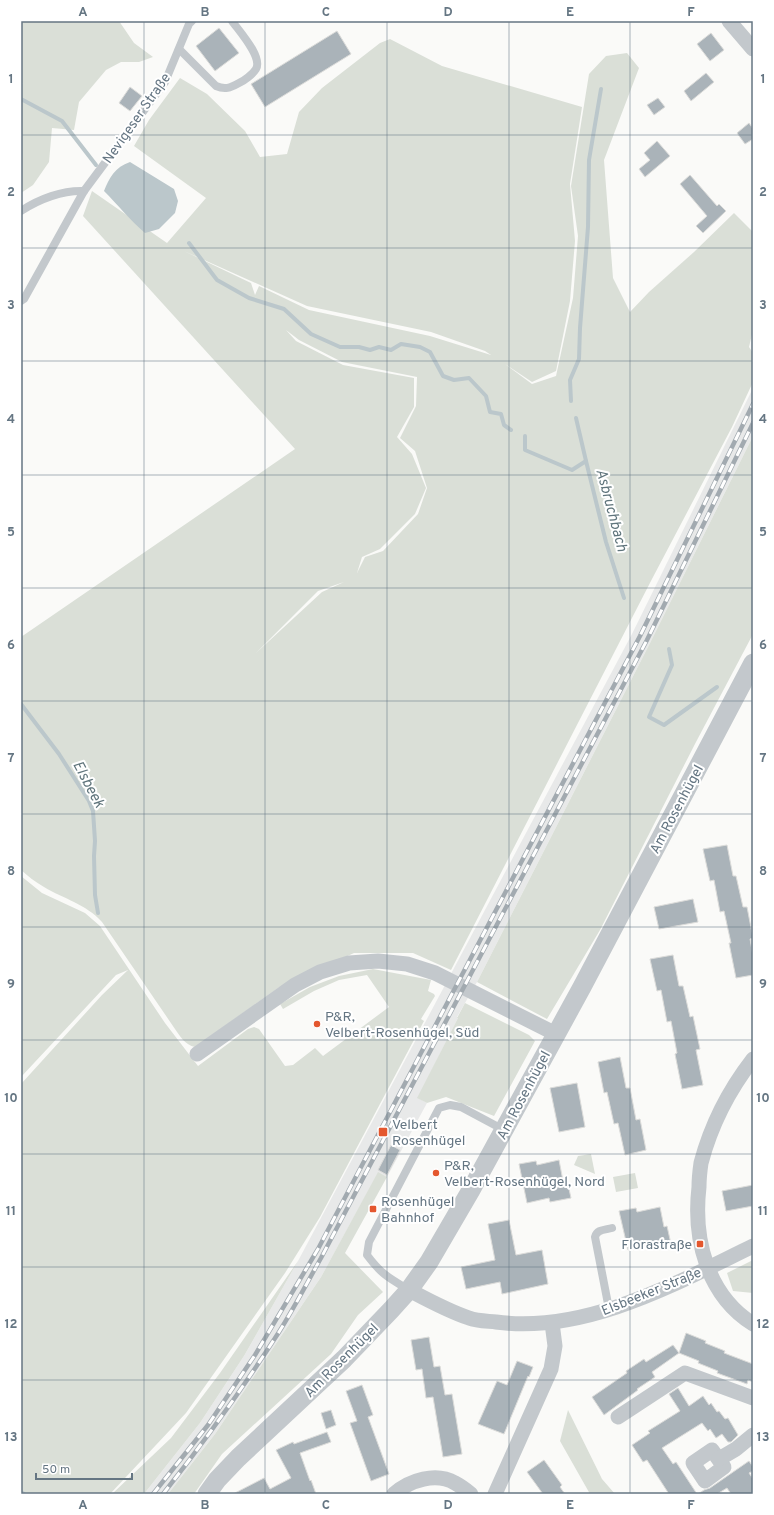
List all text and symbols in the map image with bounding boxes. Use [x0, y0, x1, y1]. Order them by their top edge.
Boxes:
text: A [78, 5, 88, 21]
text: B [201, 5, 210, 21]
text: C [322, 5, 330, 21]
text: D [443, 5, 453, 21]
text: E [566, 5, 574, 21]
text: F [687, 5, 695, 21]
street label: Nevigeser Straße [100, 70, 175, 167]
text: 1 [8, 72, 14, 88]
text: 1 [760, 72, 766, 88]
text: 2 [7, 185, 15, 201]
text: 2 [759, 185, 767, 201]
text: 3 [7, 298, 15, 314]
text: 3 [759, 298, 767, 314]
text: 4 [7, 412, 15, 428]
text: 4 [759, 412, 767, 428]
water label: Asbruchbach [590, 467, 631, 554]
text: 5 [7, 525, 15, 541]
text: 5 [759, 525, 767, 541]
text: 6 [7, 638, 15, 654]
text: 6 [759, 638, 767, 654]
text: 7 [8, 751, 15, 767]
text: 7 [760, 751, 767, 767]
water label: Elsbeek [67, 758, 108, 812]
street label: Am Rosenhügel [647, 762, 708, 857]
text: 8 [7, 864, 15, 880]
text: 8 [759, 864, 767, 880]
text: 9 [7, 977, 15, 993]
text: 9 [759, 977, 767, 993]
place label: P&R, Velbert-Rosenhügel, Süd [325, 1009, 479, 1042]
marker: P&R, Velbert-Rosenhügel, Süd [312, 1019, 322, 1029]
street label: Am Rosenhügel [494, 1048, 555, 1143]
text: 10 [4, 1091, 18, 1107]
text: 10 [756, 1091, 770, 1107]
place label: Velbert Rosenhügel [392, 1117, 465, 1150]
marker: Velbert Rosenhügel [377, 1126, 389, 1138]
place label: P&R, Velbert-Rosenhügel, Nord [444, 1158, 605, 1191]
marker: P&R, Velbert-Rosenhügel, Nord [431, 1168, 441, 1178]
place label: Rosenhügel Bahnhof [381, 1194, 454, 1227]
text: 11 [6, 1204, 16, 1220]
marker: Rosenhügel Bahnhof [368, 1204, 378, 1214]
text: 11 [758, 1204, 768, 1220]
place label: Florastraße [621, 1237, 692, 1254]
marker: Florastraße [695, 1239, 705, 1249]
street label: Elsbeeker Straße [599, 1265, 704, 1320]
text: 12 [4, 1317, 18, 1333]
text: 12 [756, 1317, 770, 1333]
street label: Am Rosenhügel [301, 1320, 383, 1402]
text: 13 [5, 1430, 18, 1446]
text: 13 [757, 1430, 770, 1446]
scale bar [36, 1455, 132, 1481]
text: 50 m [42, 1462, 70, 1478]
text: A [78, 1498, 88, 1514]
text: B [201, 1498, 210, 1514]
text: C [322, 1498, 330, 1514]
text: D [443, 1498, 453, 1514]
text: E [566, 1498, 574, 1514]
text: F [687, 1498, 695, 1514]

